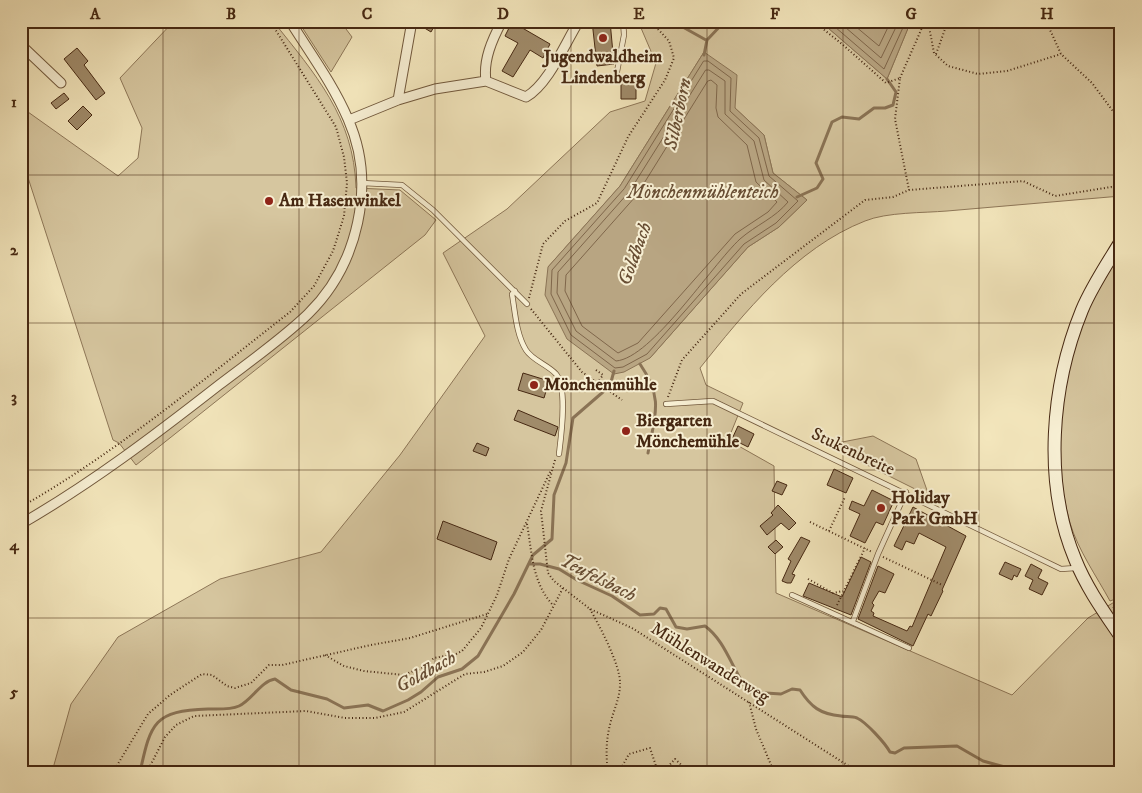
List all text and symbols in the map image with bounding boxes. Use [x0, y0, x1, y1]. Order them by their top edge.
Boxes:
text: A [89, 4, 101, 24]
text: B [226, 4, 236, 24]
text: C [362, 4, 372, 24]
text: D [497, 4, 509, 24]
text: E [633, 4, 645, 24]
text: F [770, 4, 780, 24]
text: G [905, 4, 917, 24]
text: H [1040, 4, 1054, 24]
marker: Jugendwaldheim Lindenberg [597, 32, 609, 44]
place label: Jugendwaldheim Lindenberg [542, 46, 663, 89]
water label: Silberborn [659, 76, 697, 153]
text: 1 [11, 92, 17, 112]
water label: Mönchenmühlenteich [625, 181, 779, 204]
place label: Am Hasenwinkel [278, 190, 401, 212]
marker: Am Hasenwinkel [263, 195, 275, 207]
water label: Goldbach [613, 219, 657, 289]
text: 2 [10, 240, 19, 260]
place label: Mönchenmühle [544, 374, 657, 396]
marker: Mönchenmühle [528, 379, 540, 391]
text: 3 [11, 387, 17, 407]
place label: Biergarten Mönchemühle [636, 410, 740, 453]
street label: Stukenbreite [808, 423, 898, 481]
marker: Biergarten Mönchemühle [620, 425, 632, 437]
place label: Holiday Park GmbH [891, 487, 978, 530]
marker: Holiday Park GmbH [875, 502, 887, 514]
text: 4 [8, 535, 19, 555]
water label: Teufelsbach [556, 549, 640, 607]
street label: Mühlenwanderweg [646, 618, 774, 708]
water label: Goldbach [392, 646, 461, 698]
text: 5 [9, 682, 18, 702]

